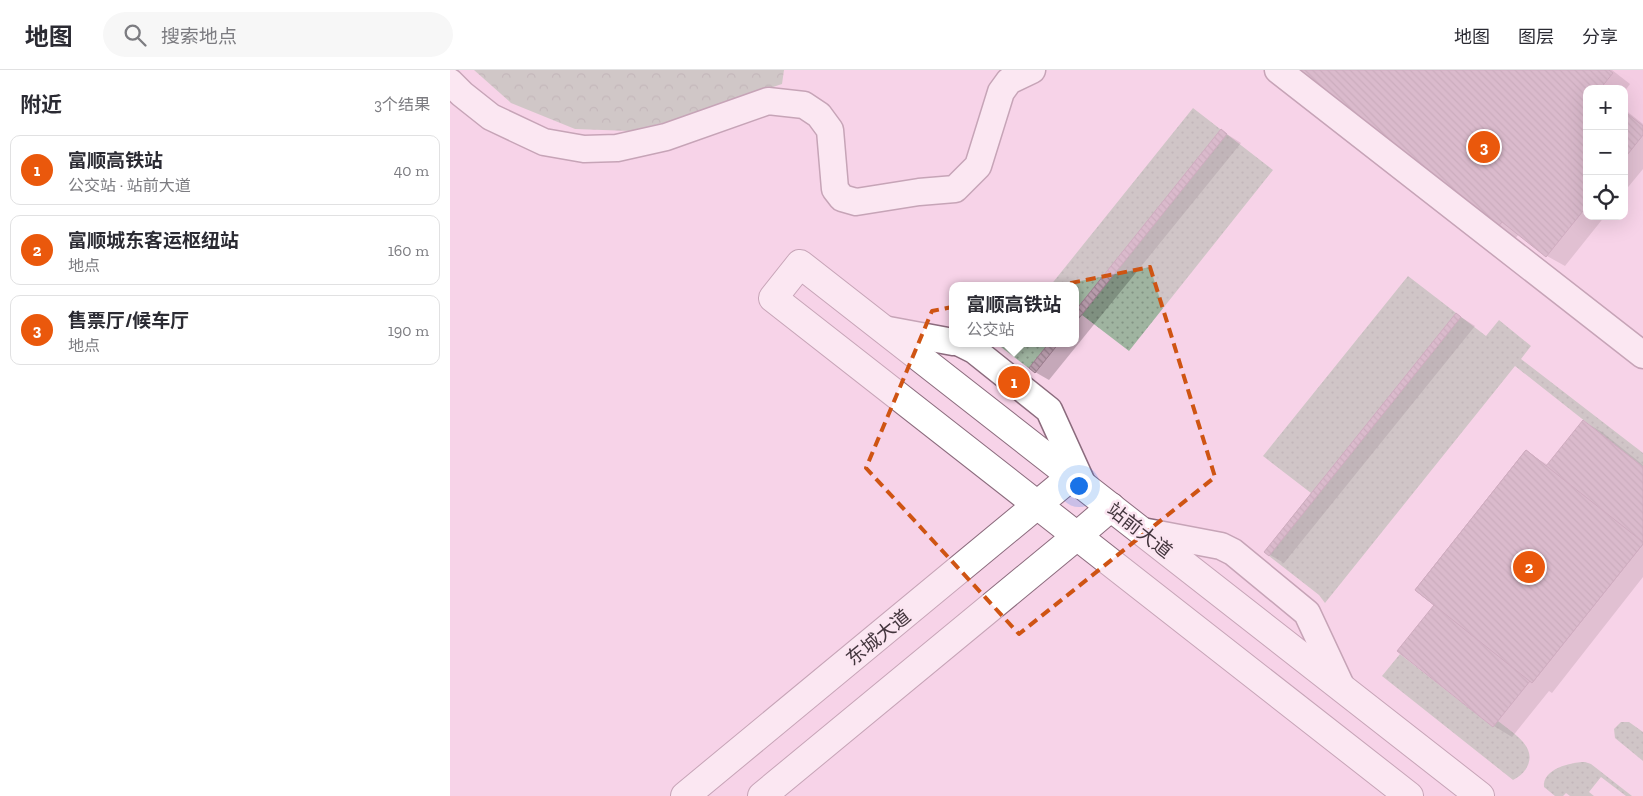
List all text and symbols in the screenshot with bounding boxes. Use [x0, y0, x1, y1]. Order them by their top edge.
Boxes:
search box [103, 12, 453, 57]
icon: search [121, 21, 149, 49]
text: 地图 [25, 22, 73, 51]
text: 搜索地点 [161, 25, 237, 48]
text: 地图 [1454, 26, 1490, 48]
text: 图层 [1518, 26, 1554, 48]
text: 分享 [1582, 26, 1618, 48]
map controls [1583, 85, 1628, 220]
button: + [1583, 85, 1628, 130]
text: 附近 [20, 92, 62, 117]
text: 3个结果 [374, 95, 430, 114]
pin: 3 [1468, 128, 1500, 166]
button: − [1583, 130, 1628, 175]
text: 富顺高铁站 [68, 149, 163, 172]
text: 1 [34, 161, 40, 180]
text: 40 m [394, 161, 429, 180]
button: locate [1583, 175, 1628, 220]
text: 公交站 · 站前大道 [68, 176, 191, 195]
text: 富顺城东客运枢纽站 [68, 229, 239, 252]
text: 2 [33, 241, 41, 260]
text: 160 m [388, 241, 429, 260]
text: 地点 [68, 256, 100, 275]
popup [949, 282, 1079, 347]
text: 富顺高铁站 [966, 293, 1062, 316]
text: 售票厅/候车厅 [68, 309, 189, 332]
text: 公交站 [966, 320, 1015, 339]
text: 3 [33, 321, 41, 340]
text: 190 m [388, 321, 429, 340]
text: 地点 [68, 336, 100, 355]
pin: 1 [998, 363, 1030, 401]
your location [1066, 473, 1092, 499]
street label: 站前大道 [1103, 498, 1177, 563]
pin: 2 [1513, 548, 1545, 586]
street label: 东城大道 [842, 605, 915, 670]

